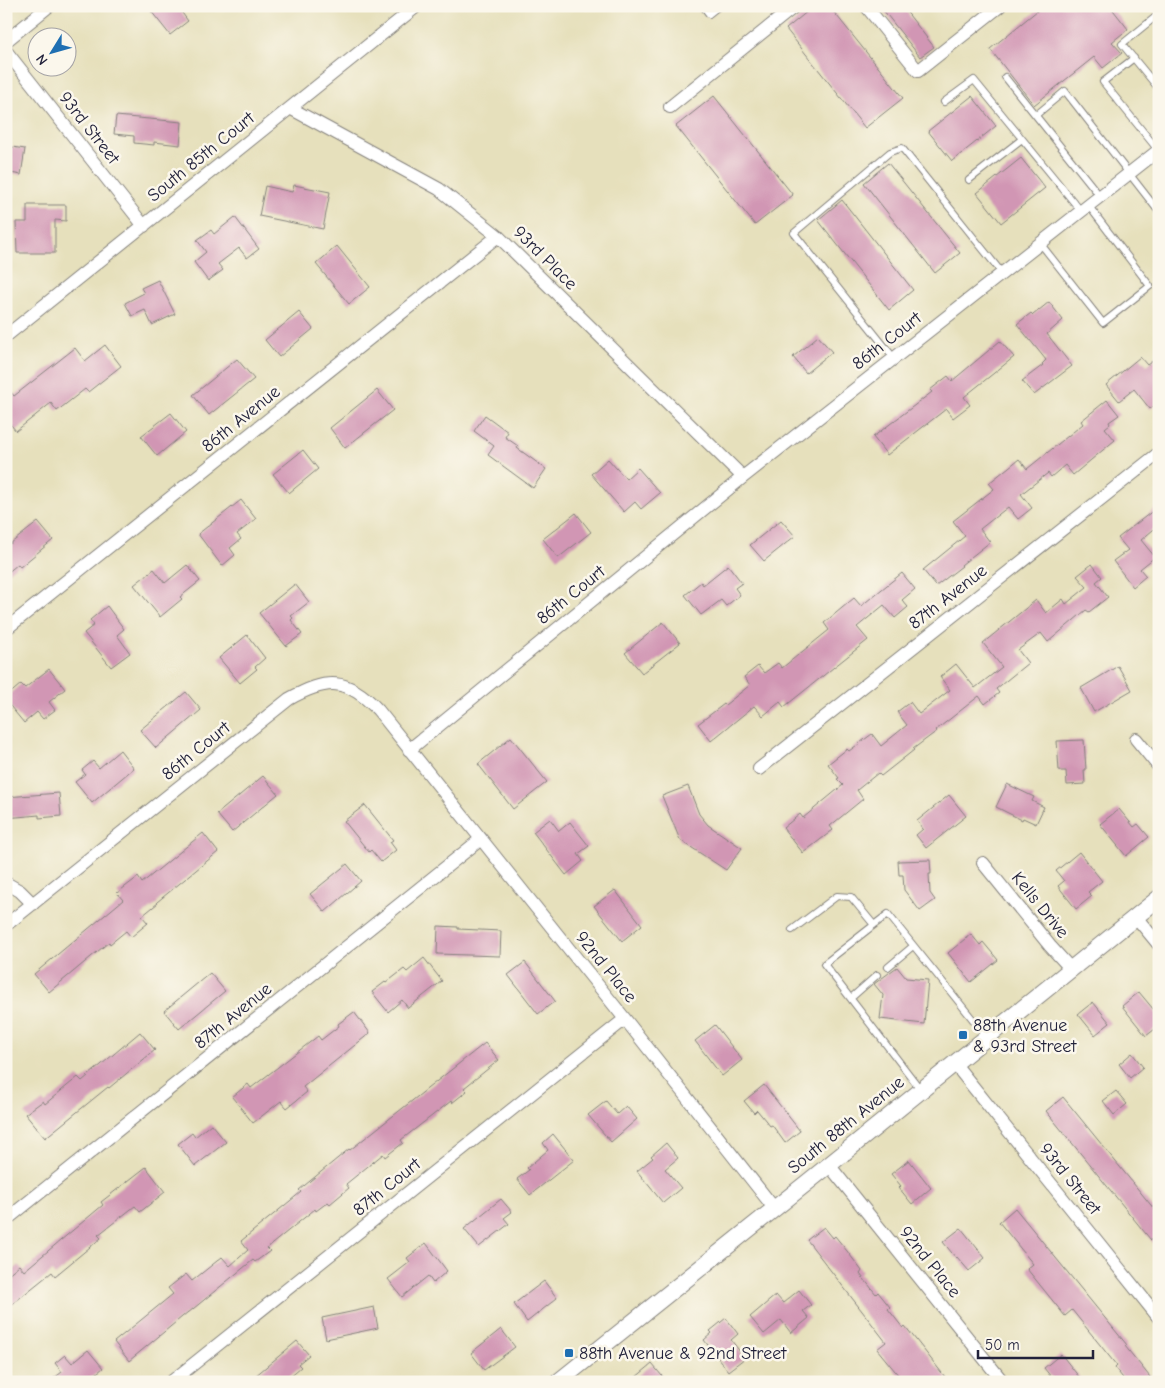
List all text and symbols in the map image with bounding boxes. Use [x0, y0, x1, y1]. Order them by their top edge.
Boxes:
north arrow [28, 28, 78, 78]
text: N [32, 51, 52, 68]
street label: 93rd Street [54, 88, 124, 169]
street label: South 85th Court [143, 107, 259, 206]
street label: 93rd Place [509, 222, 581, 294]
street label: 86th Court [848, 307, 926, 374]
street label: 86th Avenue [198, 381, 284, 457]
street label: 87th Avenue [905, 560, 991, 634]
street label: 86th Court [533, 561, 610, 629]
street label: 86th Court [158, 717, 235, 785]
street label: Kells Drive [1007, 868, 1073, 942]
street label: 92nd Place [571, 927, 641, 1007]
street label: 87th Avenue [190, 978, 276, 1054]
place label: 88th Avenue & 93rd Street [973, 1015, 1077, 1057]
marker: 88th Avenue & 93rd Street [957, 1029, 969, 1041]
street label: South 88th Avenue [784, 1072, 908, 1178]
street label: 93rd Street [1035, 1139, 1106, 1220]
street label: 87th Court [349, 1153, 426, 1221]
street label: 92nd Place [895, 1222, 965, 1302]
scale bar [978, 1328, 1092, 1360]
text: 50 m [985, 1336, 1020, 1354]
place label: 88th Avenue & 92nd Street [579, 1343, 787, 1364]
marker: 88th Avenue & 92nd Street [563, 1347, 575, 1359]

